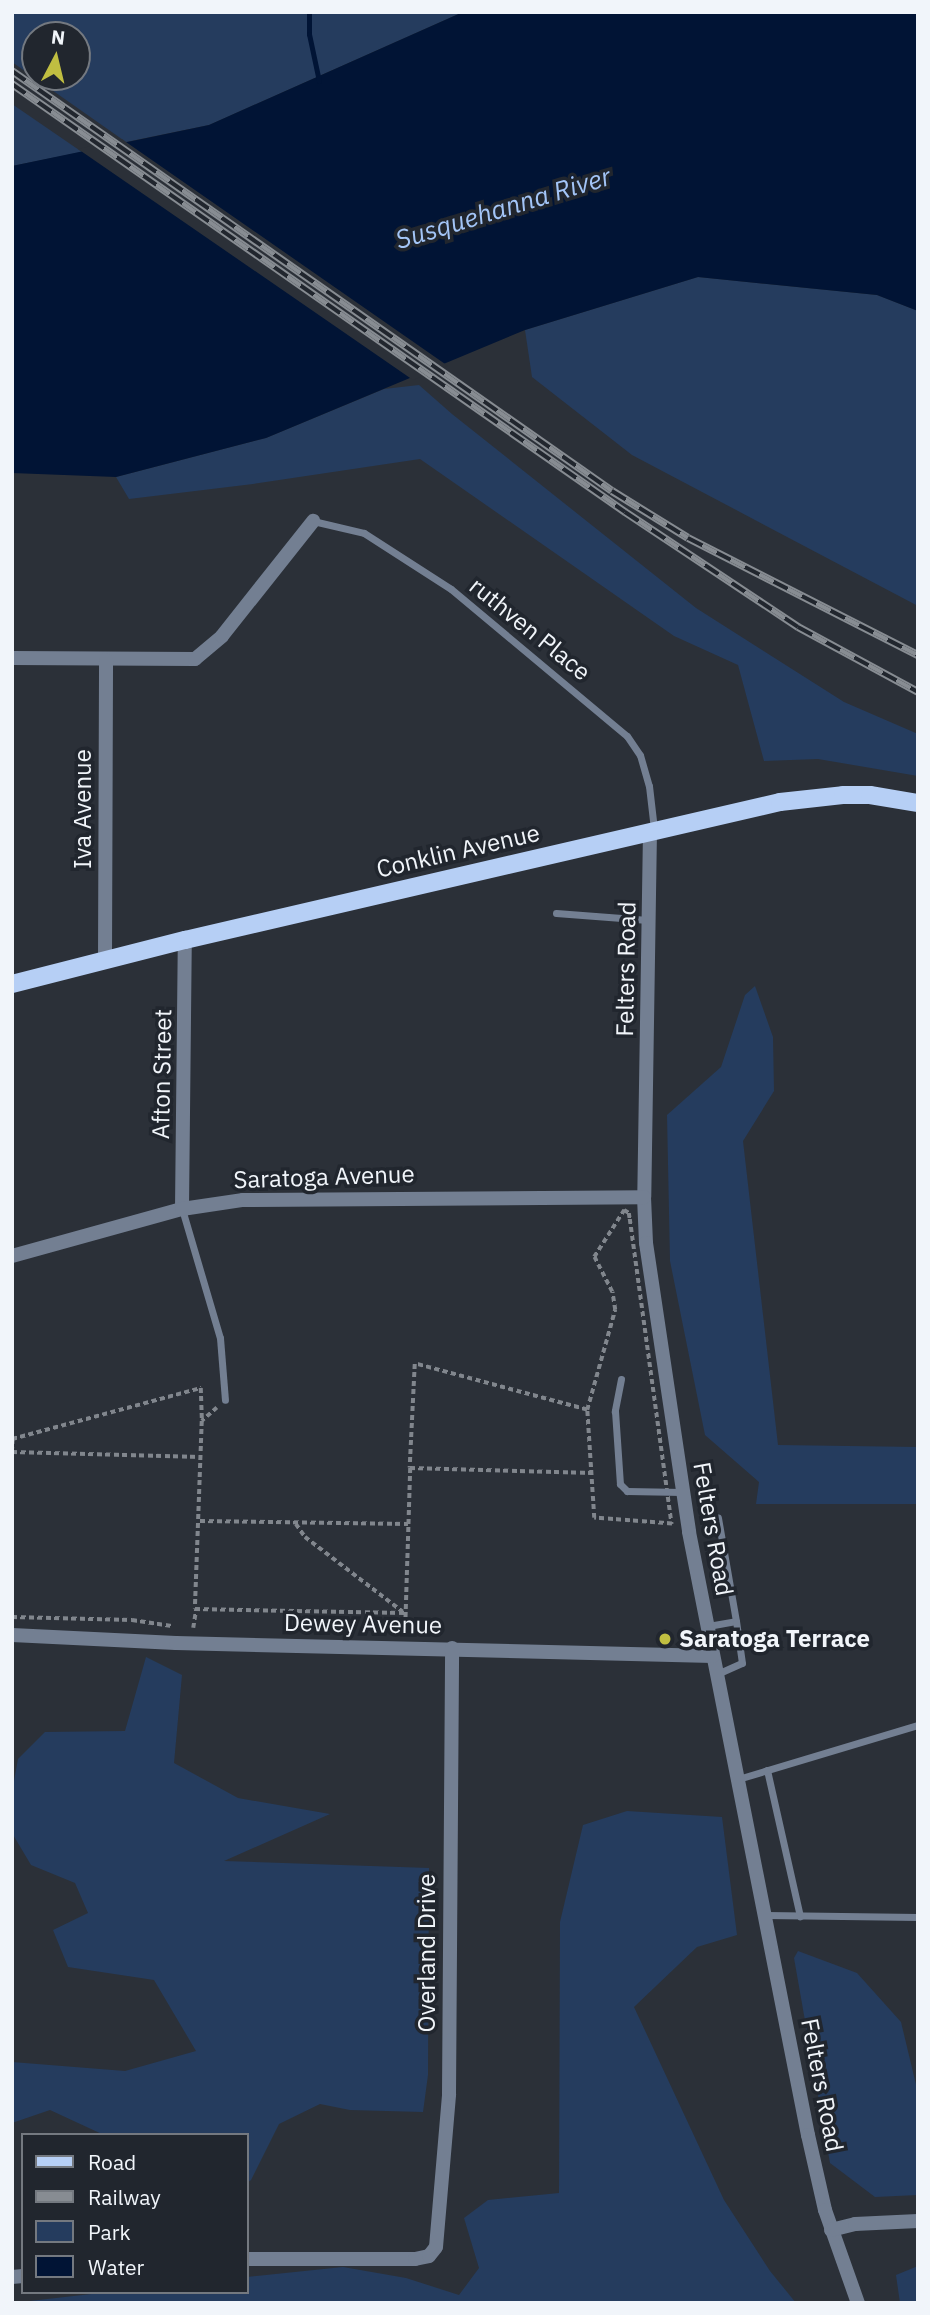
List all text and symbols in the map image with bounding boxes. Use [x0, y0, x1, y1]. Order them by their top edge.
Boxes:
north arrow [21, 21, 91, 91]
text: N [50, 24, 67, 50]
water label: Susquehanna River [392, 160, 614, 256]
street label: ruthven Place [464, 571, 596, 687]
street label: Iva Avenue [69, 749, 97, 869]
street label: Conklin Avenue [374, 818, 542, 884]
street label: Felters Road [610, 901, 642, 1037]
street label: Afton Street [146, 1009, 178, 1139]
street label: Saratoga Avenue [233, 1159, 415, 1195]
street label: Felters Road [687, 1460, 739, 1598]
street label: Dewey Avenue [284, 1608, 442, 1640]
place label: Saratoga Terrace [679, 1625, 870, 1653]
marker: Saratoga Terrace [657, 1631, 673, 1647]
street label: Overland Drive [413, 1874, 441, 2032]
street label: Felters Road [795, 2016, 849, 2154]
legend [21, 2133, 248, 2294]
text: Road [88, 2148, 136, 2176]
text: Railway [88, 2183, 161, 2211]
text: Park [88, 2218, 131, 2246]
text: Water [88, 2253, 144, 2281]

